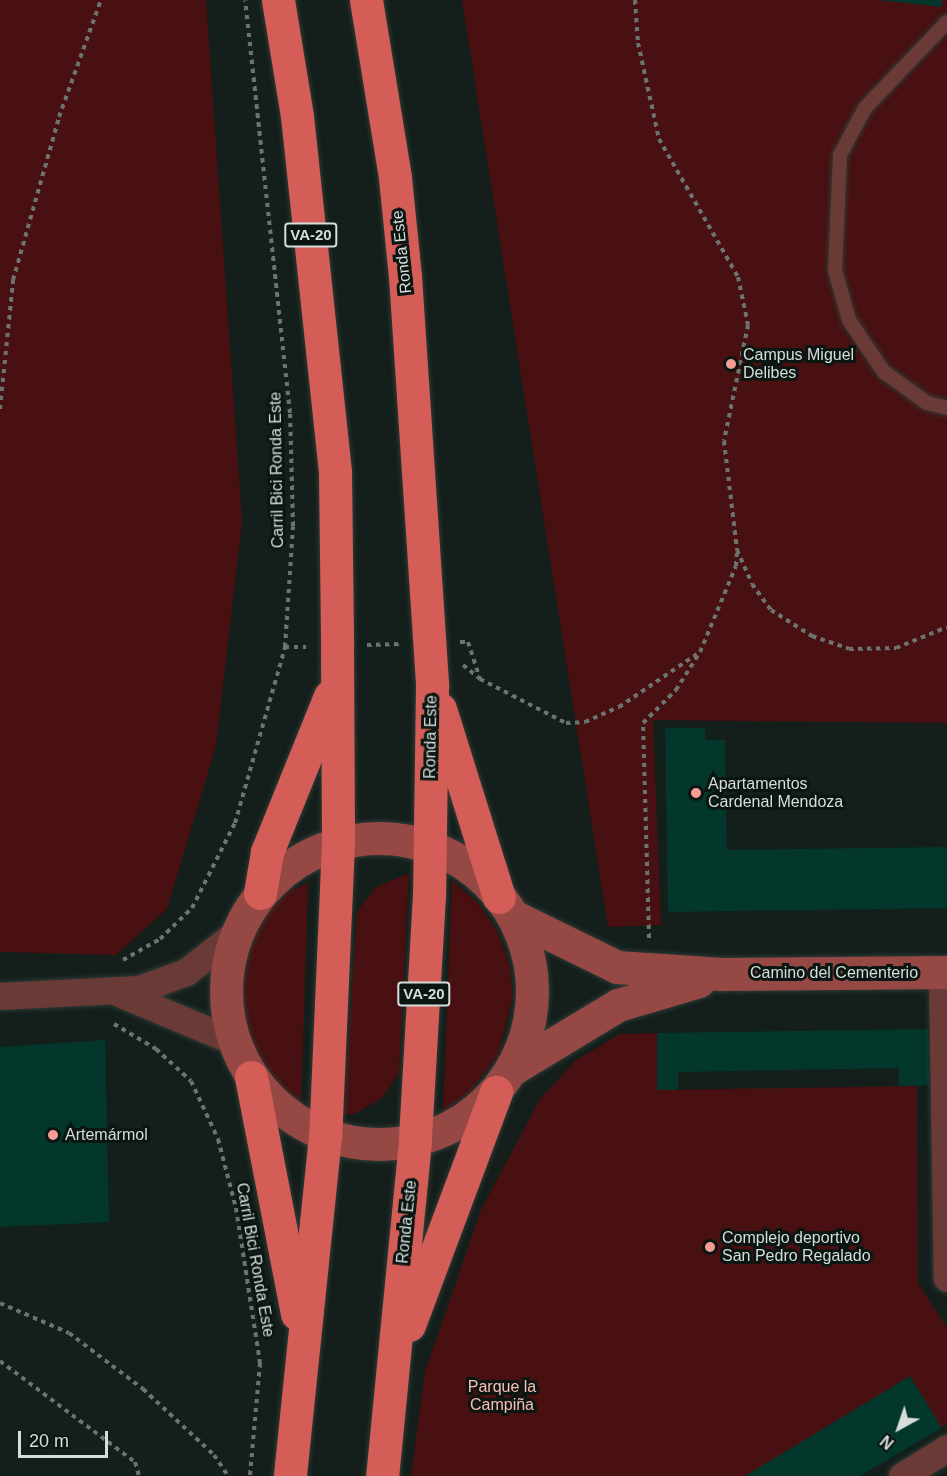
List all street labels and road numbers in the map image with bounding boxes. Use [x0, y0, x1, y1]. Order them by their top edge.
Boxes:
street label: Ronda Este [388, 209, 416, 295]
road number: VA-20 [284, 223, 338, 247]
street label: Carril Bici Ronda Este [266, 392, 288, 548]
street label: Ronda Este [421, 695, 441, 779]
street label: Camino del Cementerio [750, 963, 918, 983]
road number: VA-20 [397, 982, 451, 1006]
street label: Ronda Este [393, 1179, 421, 1265]
street label: Carril Bici Ronda Este [232, 1181, 278, 1339]

